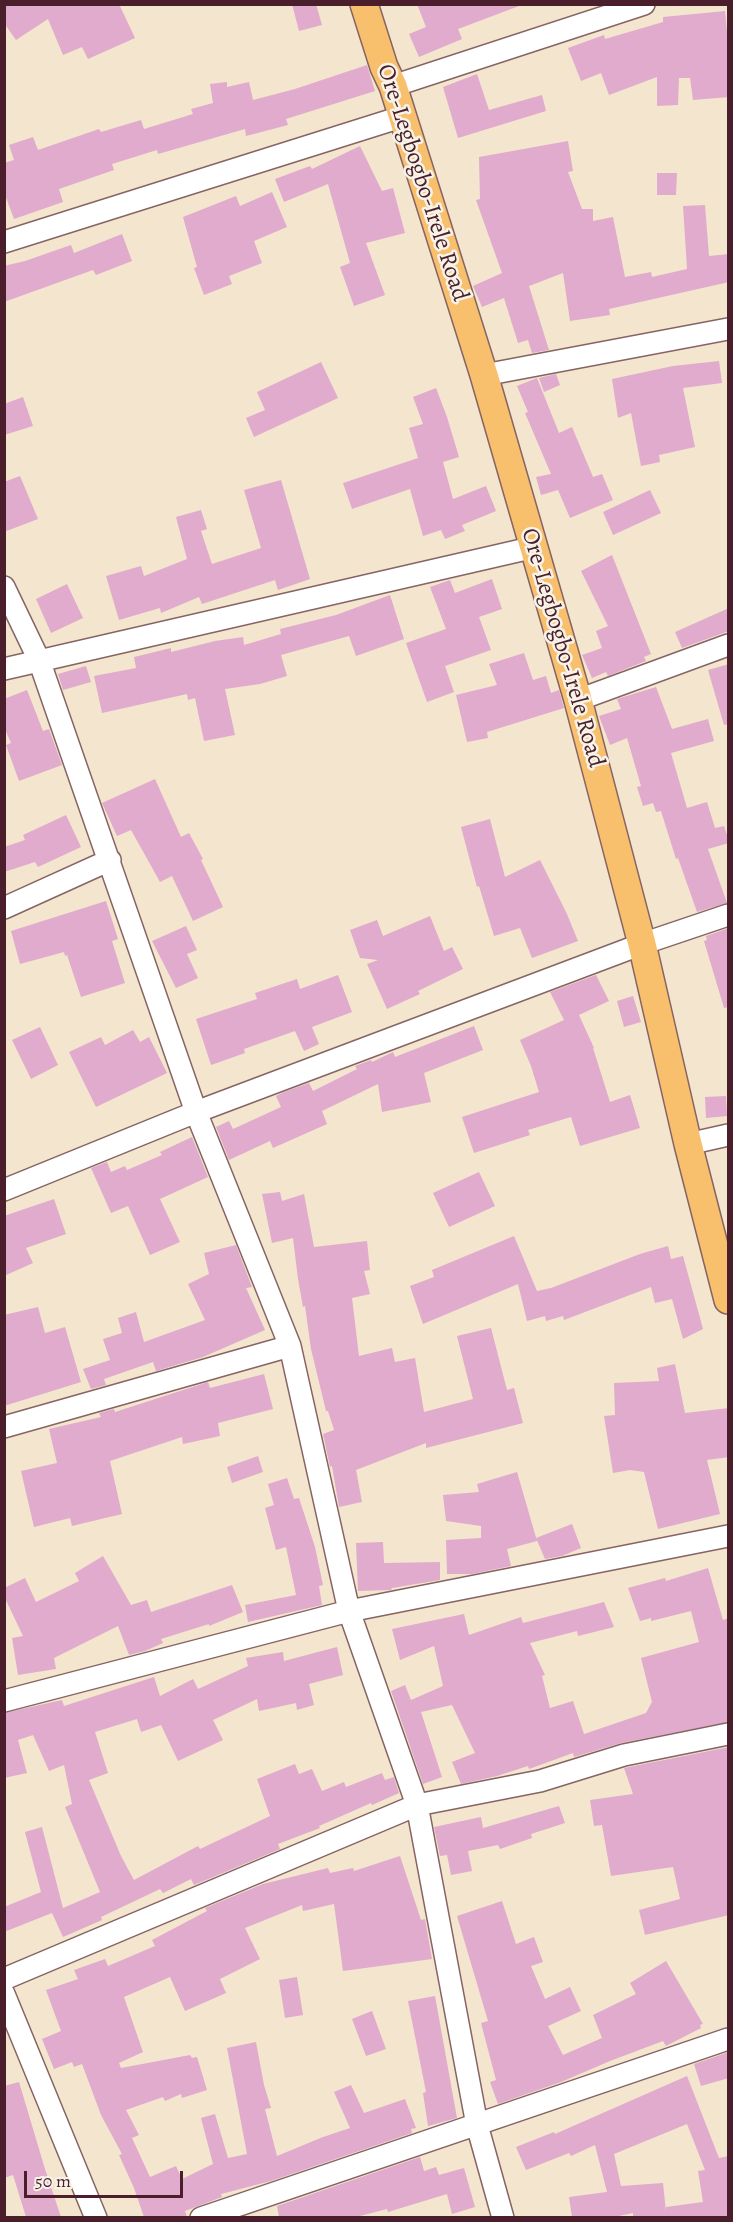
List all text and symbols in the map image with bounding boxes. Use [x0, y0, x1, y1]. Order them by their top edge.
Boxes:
street label: Ore-Legbogbo-Irele Road [370, 61, 474, 305]
street label: Ore-Legbogbo-Irele Road [514, 525, 610, 771]
scale bar [27, 2159, 186, 2197]
text: 50 m [35, 2169, 71, 2193]

